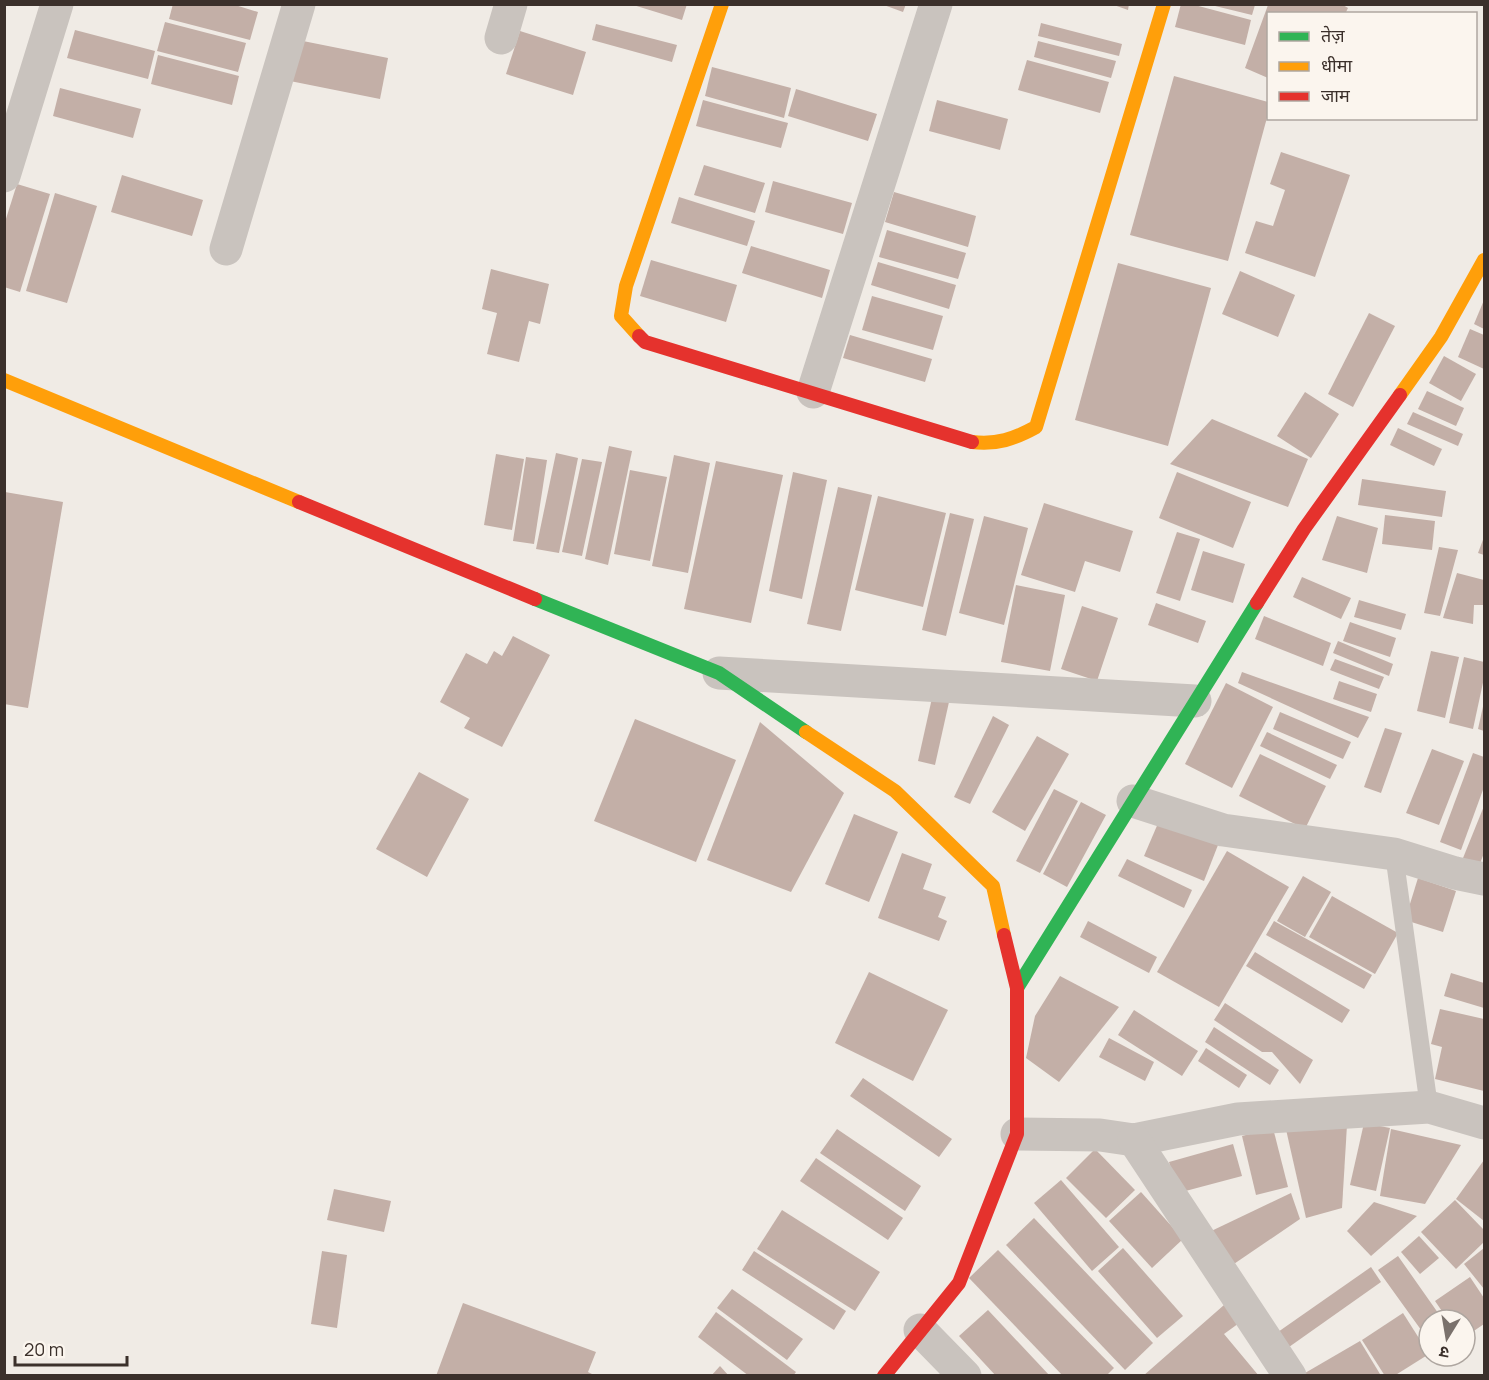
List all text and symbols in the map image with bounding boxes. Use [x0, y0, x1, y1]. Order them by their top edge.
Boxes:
legend [1267, 12, 1477, 120]
text: तेज़ [1321, 23, 1345, 47]
text: धीमा [1321, 53, 1352, 77]
text: जाम [1321, 83, 1351, 107]
north arrow [1417, 1308, 1477, 1368]
scale bar [15, 1329, 128, 1367]
text: 20 m [24, 1337, 64, 1361]
text: उ [1437, 1341, 1451, 1364]

